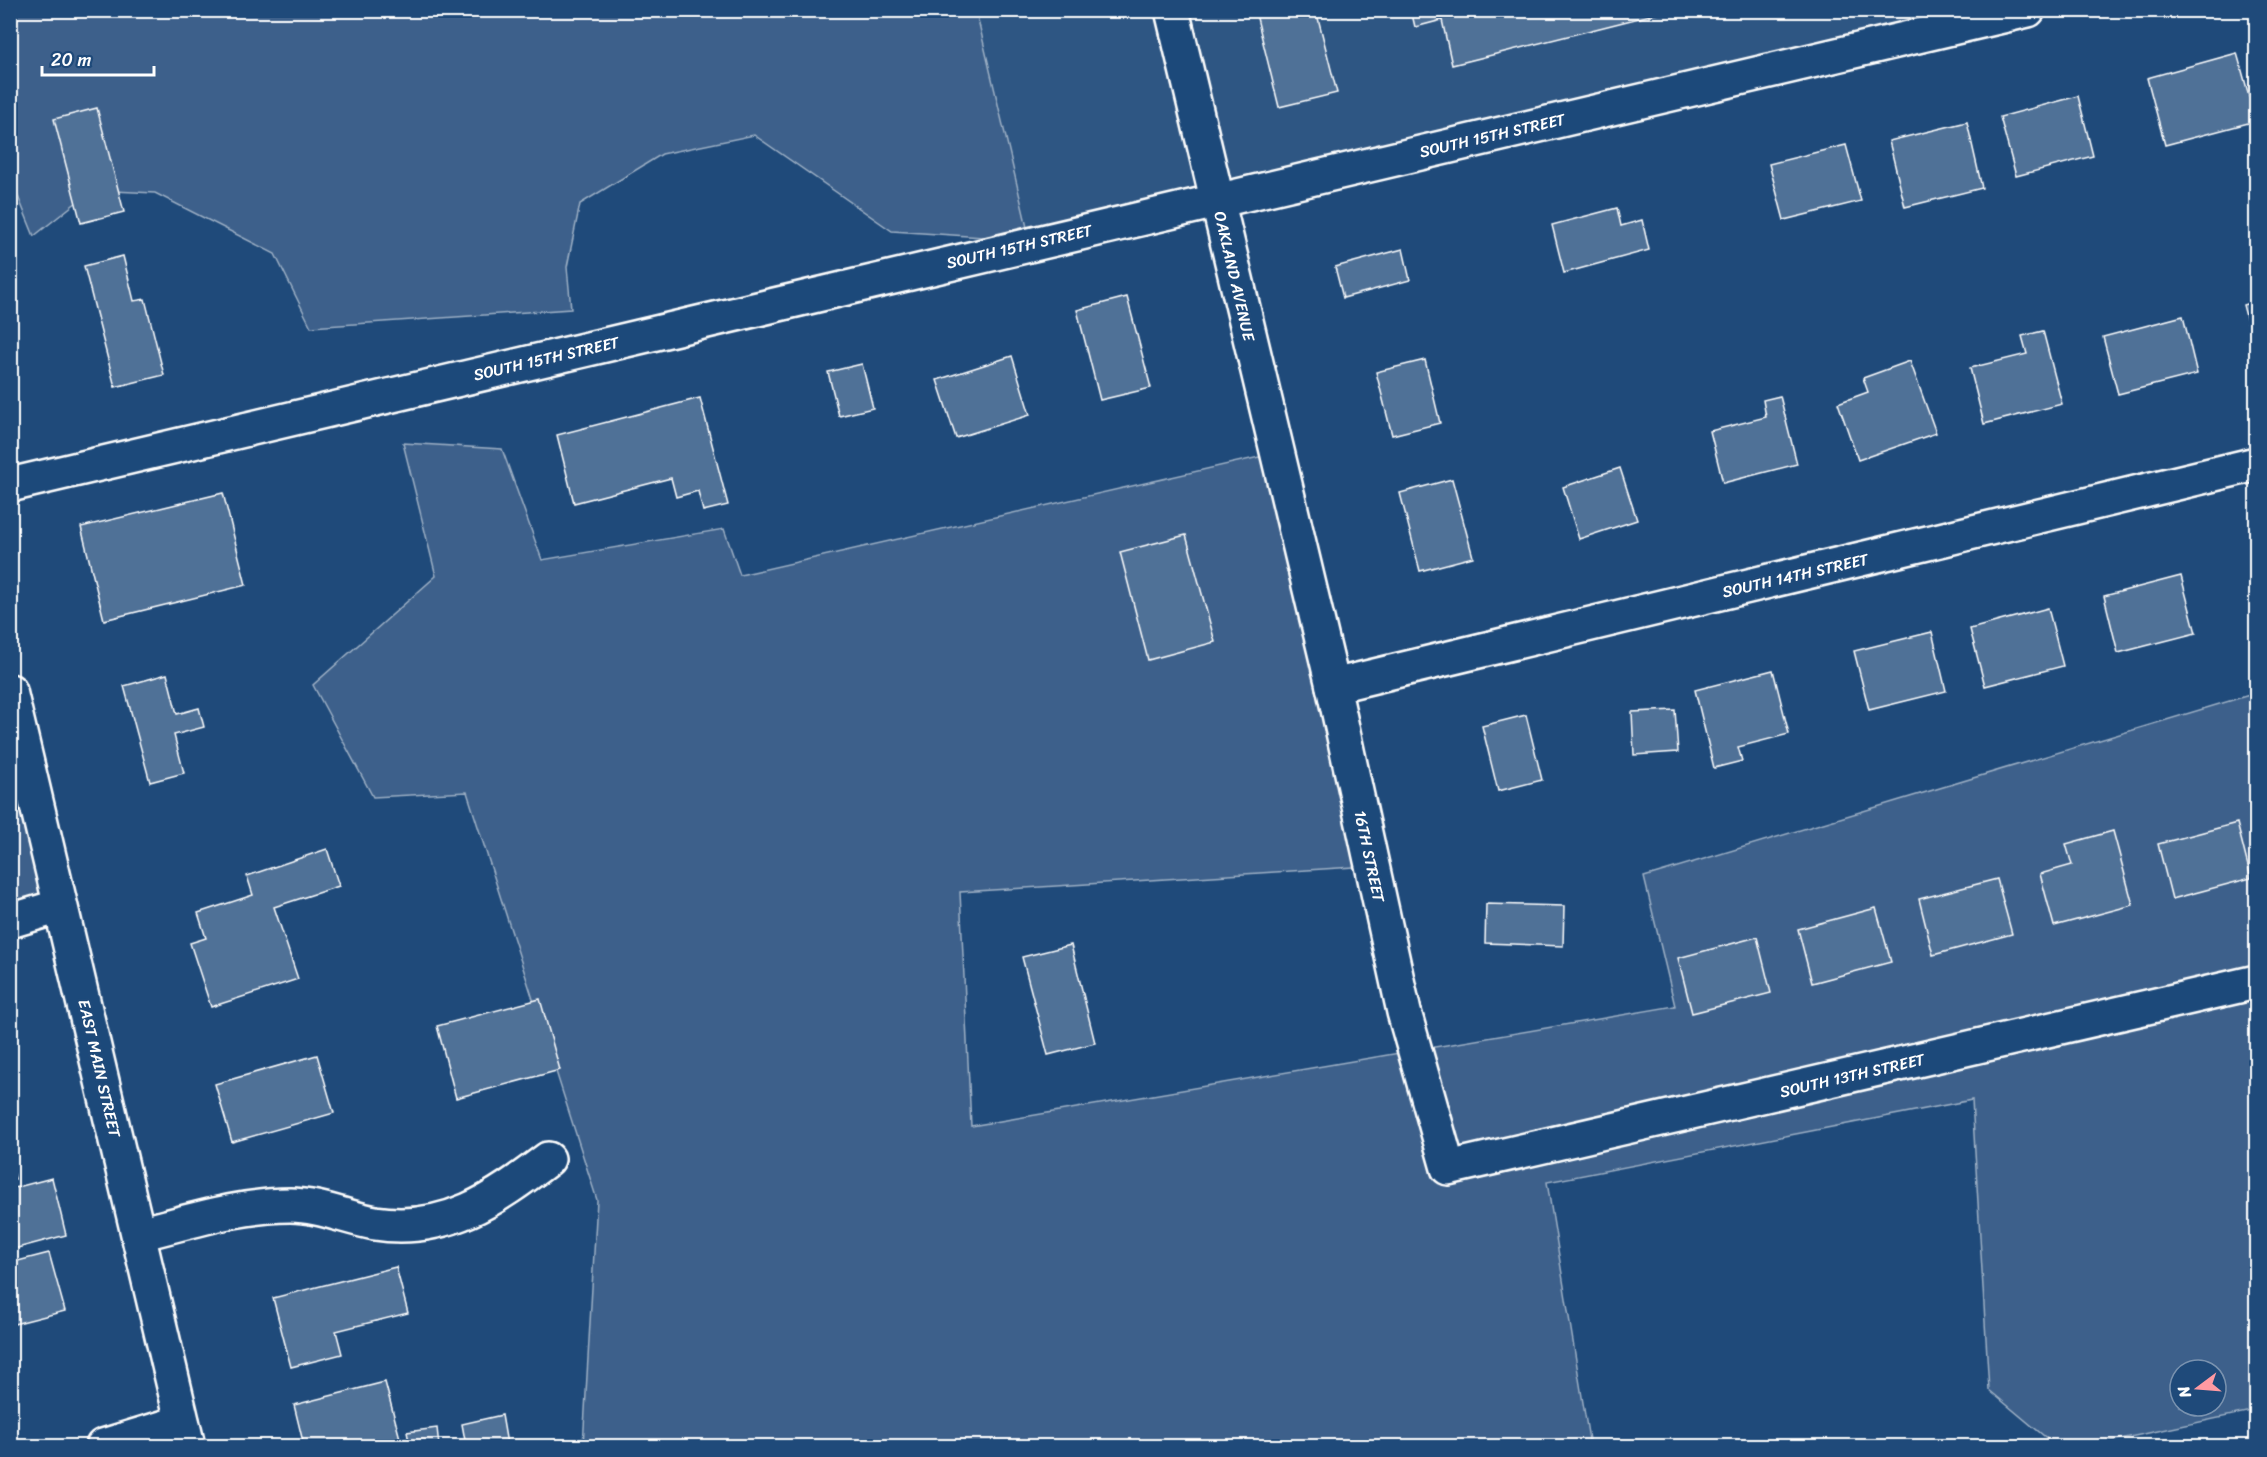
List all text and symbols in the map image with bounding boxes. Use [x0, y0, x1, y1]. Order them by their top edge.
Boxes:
scale bar [42, 39, 154, 77]
text: 20 m [51, 44, 91, 76]
street label: SOUTH 15TH STREET [1416, 104, 1569, 166]
street label: OAKLAND AVENUE [1205, 208, 1264, 345]
street label: SOUTH 15TH STREET [943, 215, 1096, 277]
street label: SOUTH 15TH STREET [470, 327, 623, 389]
street label: SOUTH 14TH STREET [1719, 544, 1872, 606]
street label: 16TH STREET [1346, 808, 1394, 906]
street label: EAST MAIN STREET [70, 996, 130, 1141]
street label: SOUTH 13TH STREET [1777, 1045, 1928, 1106]
north arrow [2168, 1358, 2228, 1418]
text: N [2168, 1382, 2200, 1402]

